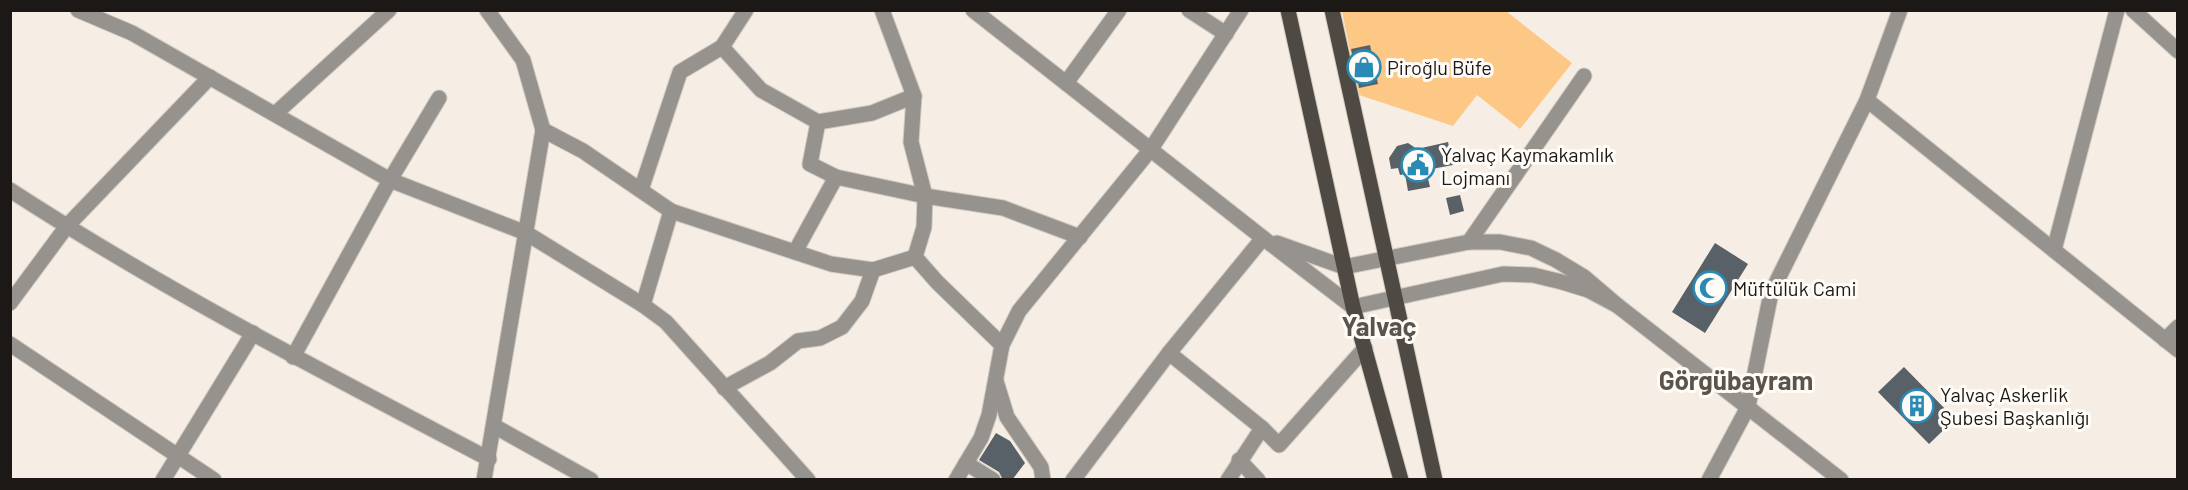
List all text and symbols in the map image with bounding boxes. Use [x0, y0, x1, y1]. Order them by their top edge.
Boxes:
shop icon: Piroğlu Büfe [1346, 49, 1382, 85]
place label: Piroğlu Büfe [1387, 55, 1492, 79]
place label: Yalvaç Kaymakamlık Lojmanı [1441, 142, 1614, 189]
public building icon: Yalvaç Kaymakamlık Lojmanı [1400, 147, 1436, 183]
mosque icon: Müftülük Cami [1692, 270, 1728, 306]
place label: Müftülük Cami [1733, 276, 1857, 300]
district label: Yalvaç [1342, 310, 1416, 341]
district label: Görgübayram [1659, 364, 1813, 395]
place label: Yalvaç Askerlik Şubesi Başkanlığı [1940, 382, 2089, 429]
building icon: Yalvaç Askerlik Şubesi Başkanlığı [1899, 388, 1935, 424]

